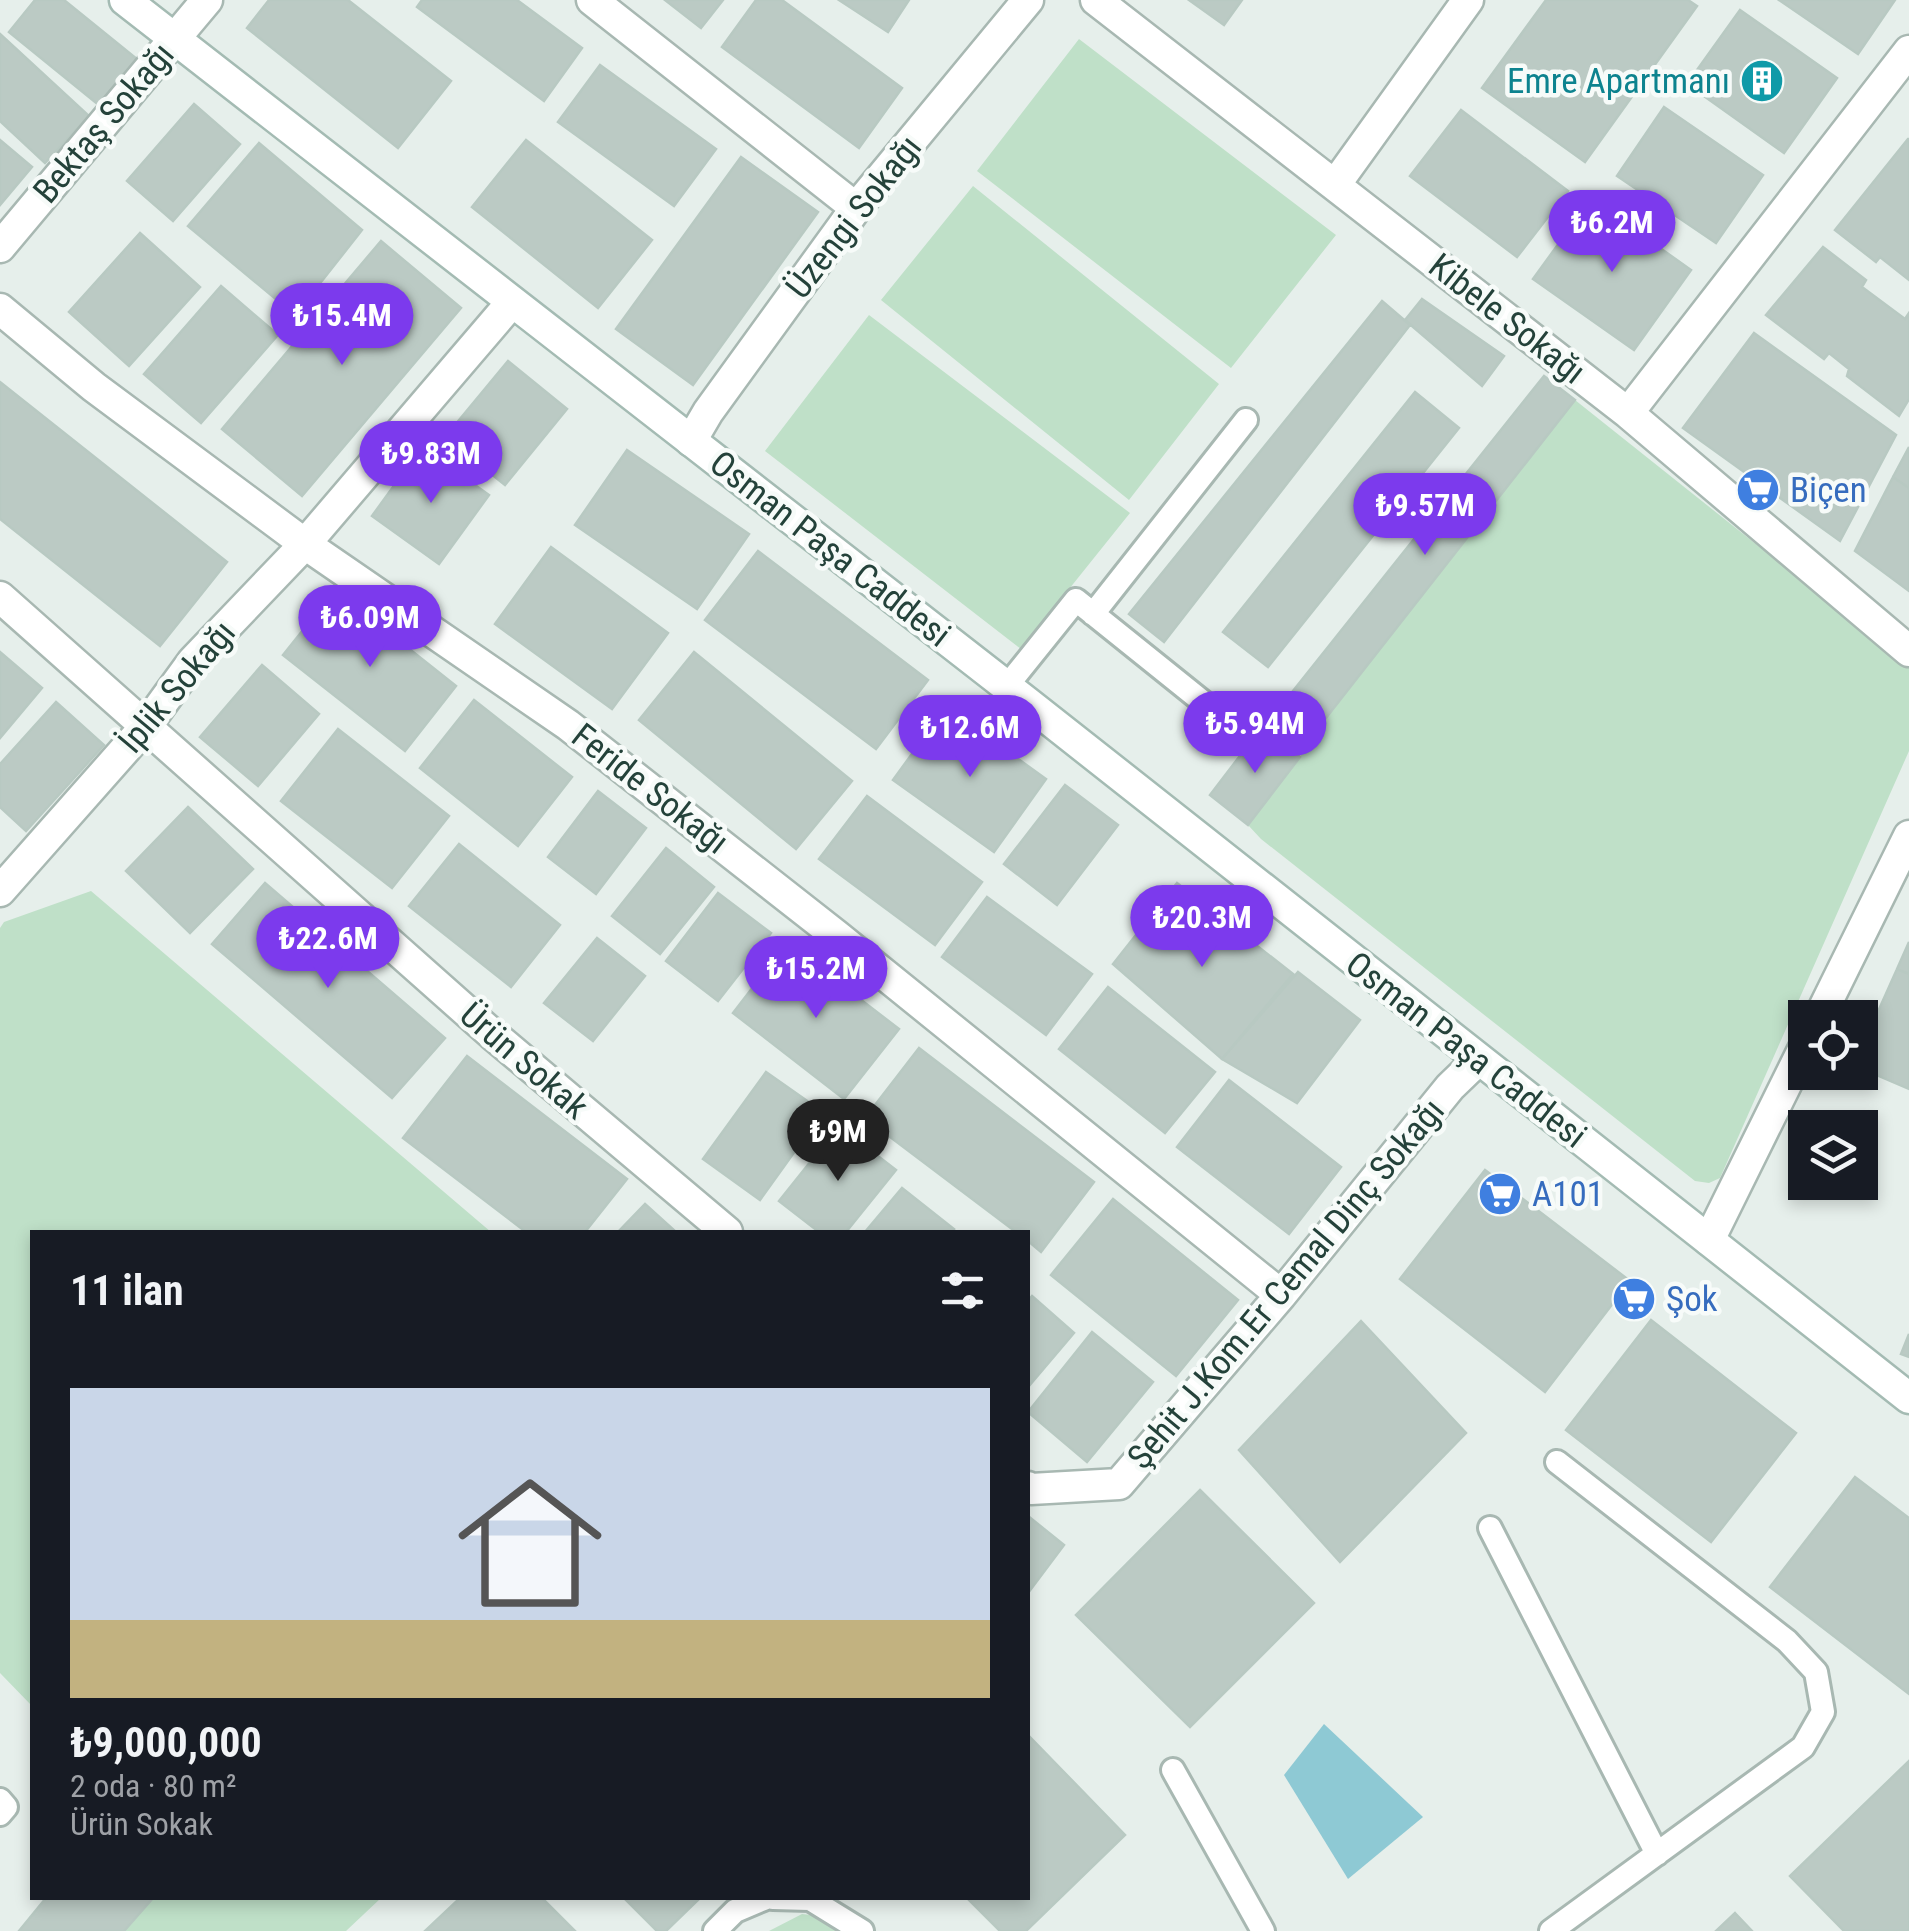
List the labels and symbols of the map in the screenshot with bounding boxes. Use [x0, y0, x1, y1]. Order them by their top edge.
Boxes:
street label: Bektaş Sokağı [25, 35, 183, 211]
building icon: Emre Apartmanı [1739, 58, 1785, 104]
place label: Emre Apartmanı [1507, 61, 1730, 102]
street label: Üzengi Sokağı [778, 127, 930, 307]
pin: ₺6.2M [1542, 190, 1682, 275]
street label: Kibele Sokağı [1421, 245, 1593, 393]
pin: ₺15.4M [261, 283, 423, 368]
pin: ₺9.83M [350, 421, 512, 506]
street label: Osman Paşa Caddesi [702, 442, 958, 656]
supermarket icon: Biçen [1735, 467, 1781, 513]
place label: Biçen [1790, 470, 1867, 511]
pin: ₺9.57M [1344, 473, 1506, 558]
pin: ₺6.09M [289, 585, 451, 670]
street label: İplik Sokağı [110, 613, 244, 761]
pin: ₺5.94M [1174, 691, 1336, 776]
pin: ₺12.6M [889, 695, 1051, 780]
street label: Feride Sokağı [564, 715, 736, 863]
pin: ₺20.3M [1121, 885, 1283, 970]
pin: ₺22.6M [247, 906, 409, 991]
pin: ₺15.2M [735, 936, 897, 1021]
street label: Osman Paşa Caddesi [1338, 943, 1594, 1157]
street label: Ürün Sokak [452, 994, 597, 1128]
street label: Şehit J.Kom.Er Cemal Dinç Sokağı [1119, 1091, 1453, 1477]
pin: ₺9M [790, 1099, 886, 1184]
supermarket icon: A101 [1477, 1171, 1523, 1217]
place label: A101 [1532, 1174, 1604, 1215]
supermarket icon: Şok [1611, 1276, 1657, 1322]
place label: Şok [1666, 1279, 1718, 1320]

